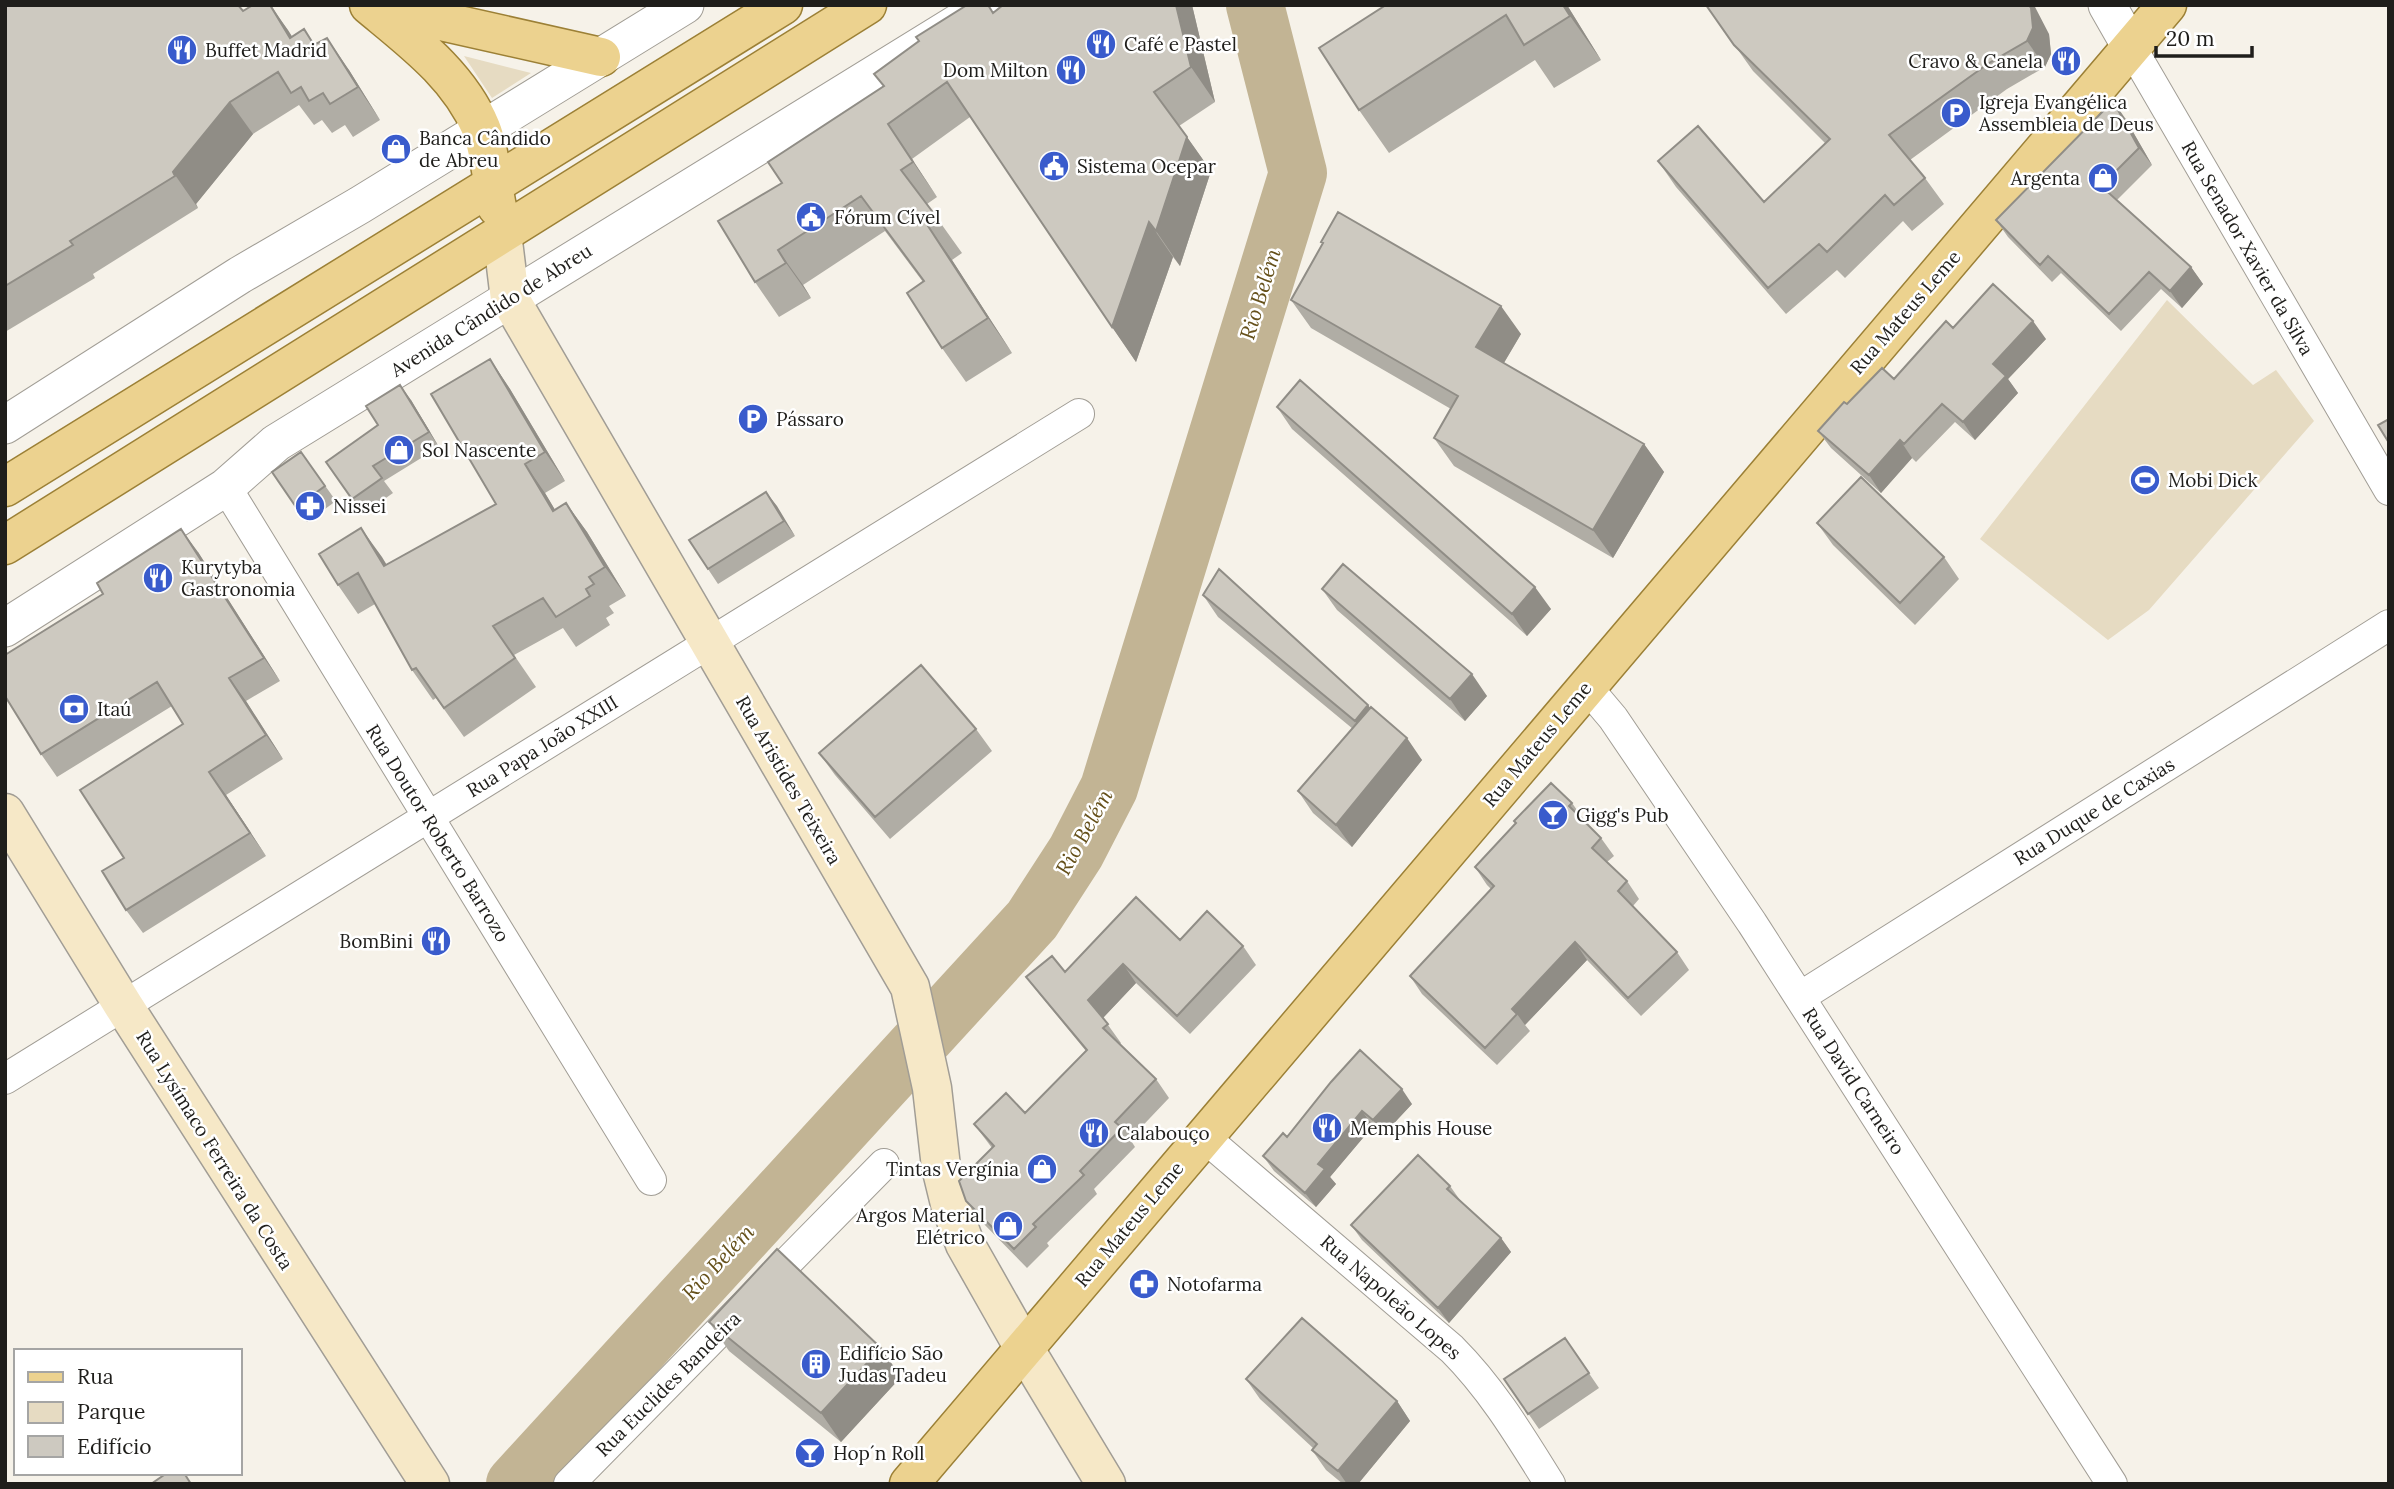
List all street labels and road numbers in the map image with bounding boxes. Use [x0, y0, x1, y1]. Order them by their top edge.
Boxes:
street label: Rua Senador Xavier da Silva [2177, 137, 2319, 360]
street label: Avenida Cândido de Abreu [385, 238, 596, 382]
street label: Rua Mateus Leme [1845, 245, 1965, 379]
street label: Rua Mateus Leme [1477, 676, 1597, 812]
street label: Rua Papa João XXIII [462, 690, 622, 802]
street label: Rua Aristides Teixeira [731, 691, 847, 869]
street label: Rua Doutor Roberto Barrozo [361, 720, 515, 946]
street label: Rua Duque de Caxias [2009, 752, 2179, 870]
street label: Rua David Carneiro [1797, 1003, 1911, 1159]
street label: Rua Lysímaco Ferreira da Costa [131, 1026, 299, 1274]
street label: Rua Mateus Leme [1069, 1156, 1189, 1292]
street label: Rua Napoleão Lopes [1316, 1229, 1466, 1365]
street label: Rua Euclides Bandeira [590, 1306, 746, 1462]

